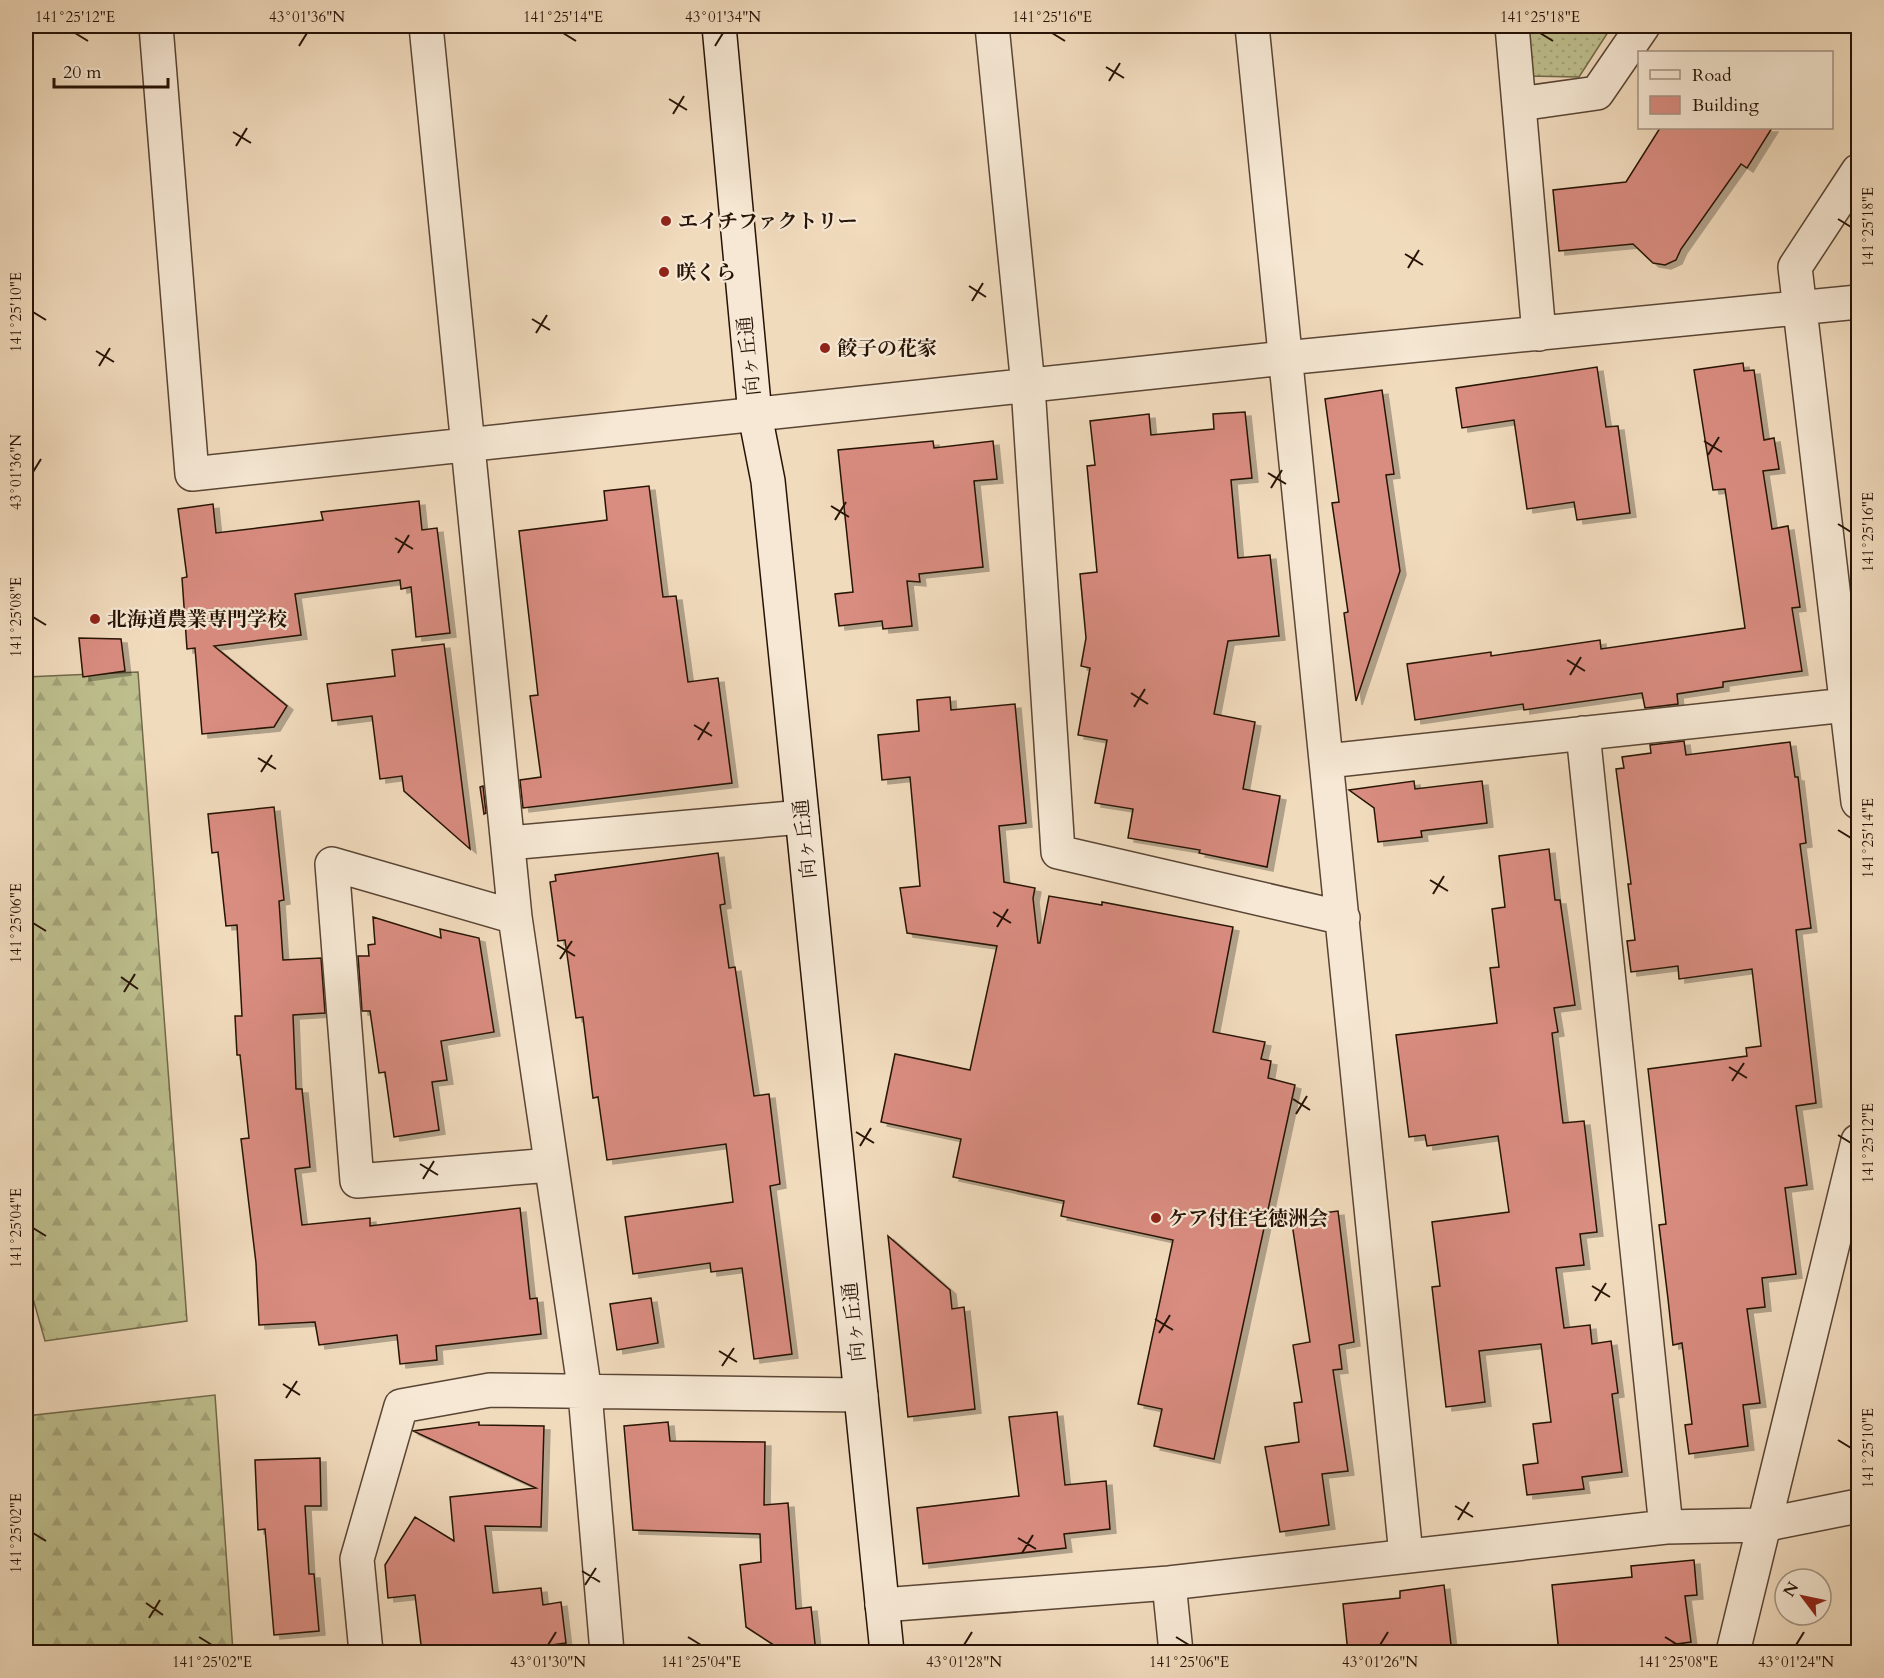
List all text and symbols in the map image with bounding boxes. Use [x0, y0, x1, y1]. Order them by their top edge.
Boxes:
text: 141°25'12"E [35, 7, 115, 27]
text: 43°01'36"N [269, 7, 345, 27]
text: 141°25'14"E [523, 7, 603, 27]
text: 43°01'34"N [685, 7, 761, 27]
text: 141°25'16"E [1012, 7, 1092, 27]
text: 141°25'18"E [1500, 7, 1580, 27]
scale bar [54, 51, 168, 89]
legend [1638, 51, 1833, 129]
text: 20 m [63, 60, 102, 85]
text: Road [1692, 63, 1732, 88]
text: Building [1692, 93, 1760, 118]
text: 141°25'18"E [1858, 187, 1878, 267]
place label: エイチファクトリー [678, 208, 858, 235]
marker: エイチファクトリー [659, 214, 673, 228]
place label: 咲くら [676, 259, 736, 286]
marker: 咲くら [657, 265, 671, 279]
text: 141°25'10"E [6, 272, 26, 352]
street label: 向ヶ丘通 [731, 315, 767, 397]
place label: 餃子の花家 [837, 335, 937, 362]
marker: 餃子の花家 [818, 341, 832, 355]
text: 43°01'36"N [6, 434, 26, 510]
text: 141°25'16"E [1858, 492, 1878, 572]
text: 141°25'08"E [6, 577, 26, 657]
place label: 北海道農業専門学校 [107, 606, 287, 633]
marker: 北海道農業専門学校 [88, 612, 102, 626]
street label: 向ヶ丘通 [787, 798, 823, 880]
text: 141°25'14"E [1858, 798, 1878, 878]
text: 141°25'06"E [6, 883, 26, 963]
text: 141°25'12"E [1858, 1103, 1878, 1183]
text: 141°25'04"E [6, 1188, 26, 1268]
place label: ケア付住宅徳洲会 [1168, 1205, 1328, 1232]
marker: ケア付住宅徳洲会 [1149, 1211, 1163, 1225]
street label: 向ヶ丘通 [836, 1281, 872, 1363]
text: 141°25'10"E [1858, 1408, 1878, 1488]
text: 141°25'02"E [6, 1493, 26, 1573]
north arrow [1773, 1567, 1833, 1627]
text: N [1778, 1578, 1804, 1601]
text: 141°25'02"E [172, 1652, 252, 1672]
text: 43°01'30"N [510, 1652, 586, 1672]
text: 141°25'04"E [661, 1652, 741, 1672]
text: 43°01'28"N [926, 1652, 1002, 1672]
text: 141°25'06"E [1149, 1652, 1229, 1672]
text: 43°01'26"N [1342, 1652, 1418, 1672]
text: 141°25'08"E [1638, 1652, 1718, 1672]
text: 43°01'24"N [1758, 1652, 1834, 1672]

